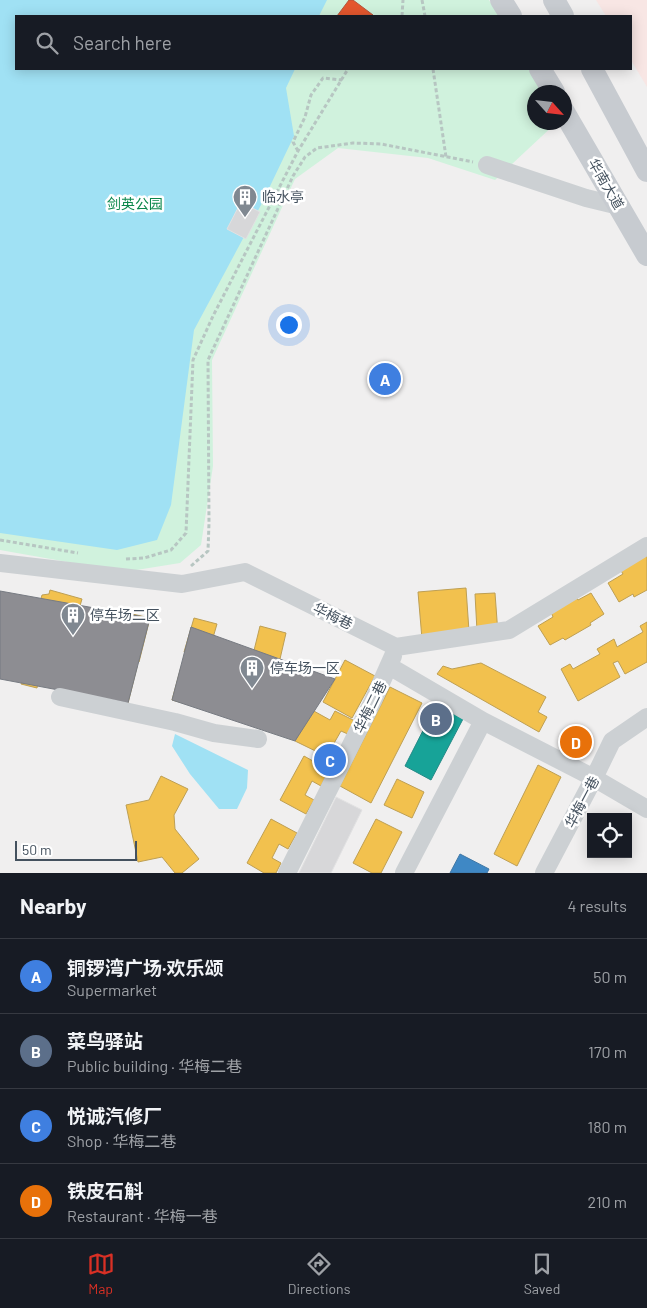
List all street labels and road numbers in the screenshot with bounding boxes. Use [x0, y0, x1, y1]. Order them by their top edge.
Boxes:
street label: 华南大道 [585, 155, 628, 212]
street label: 华梅巷 [311, 599, 356, 632]
street label: 华梅二巷 [350, 678, 389, 736]
street label: 华梅一巷 [561, 773, 602, 830]

